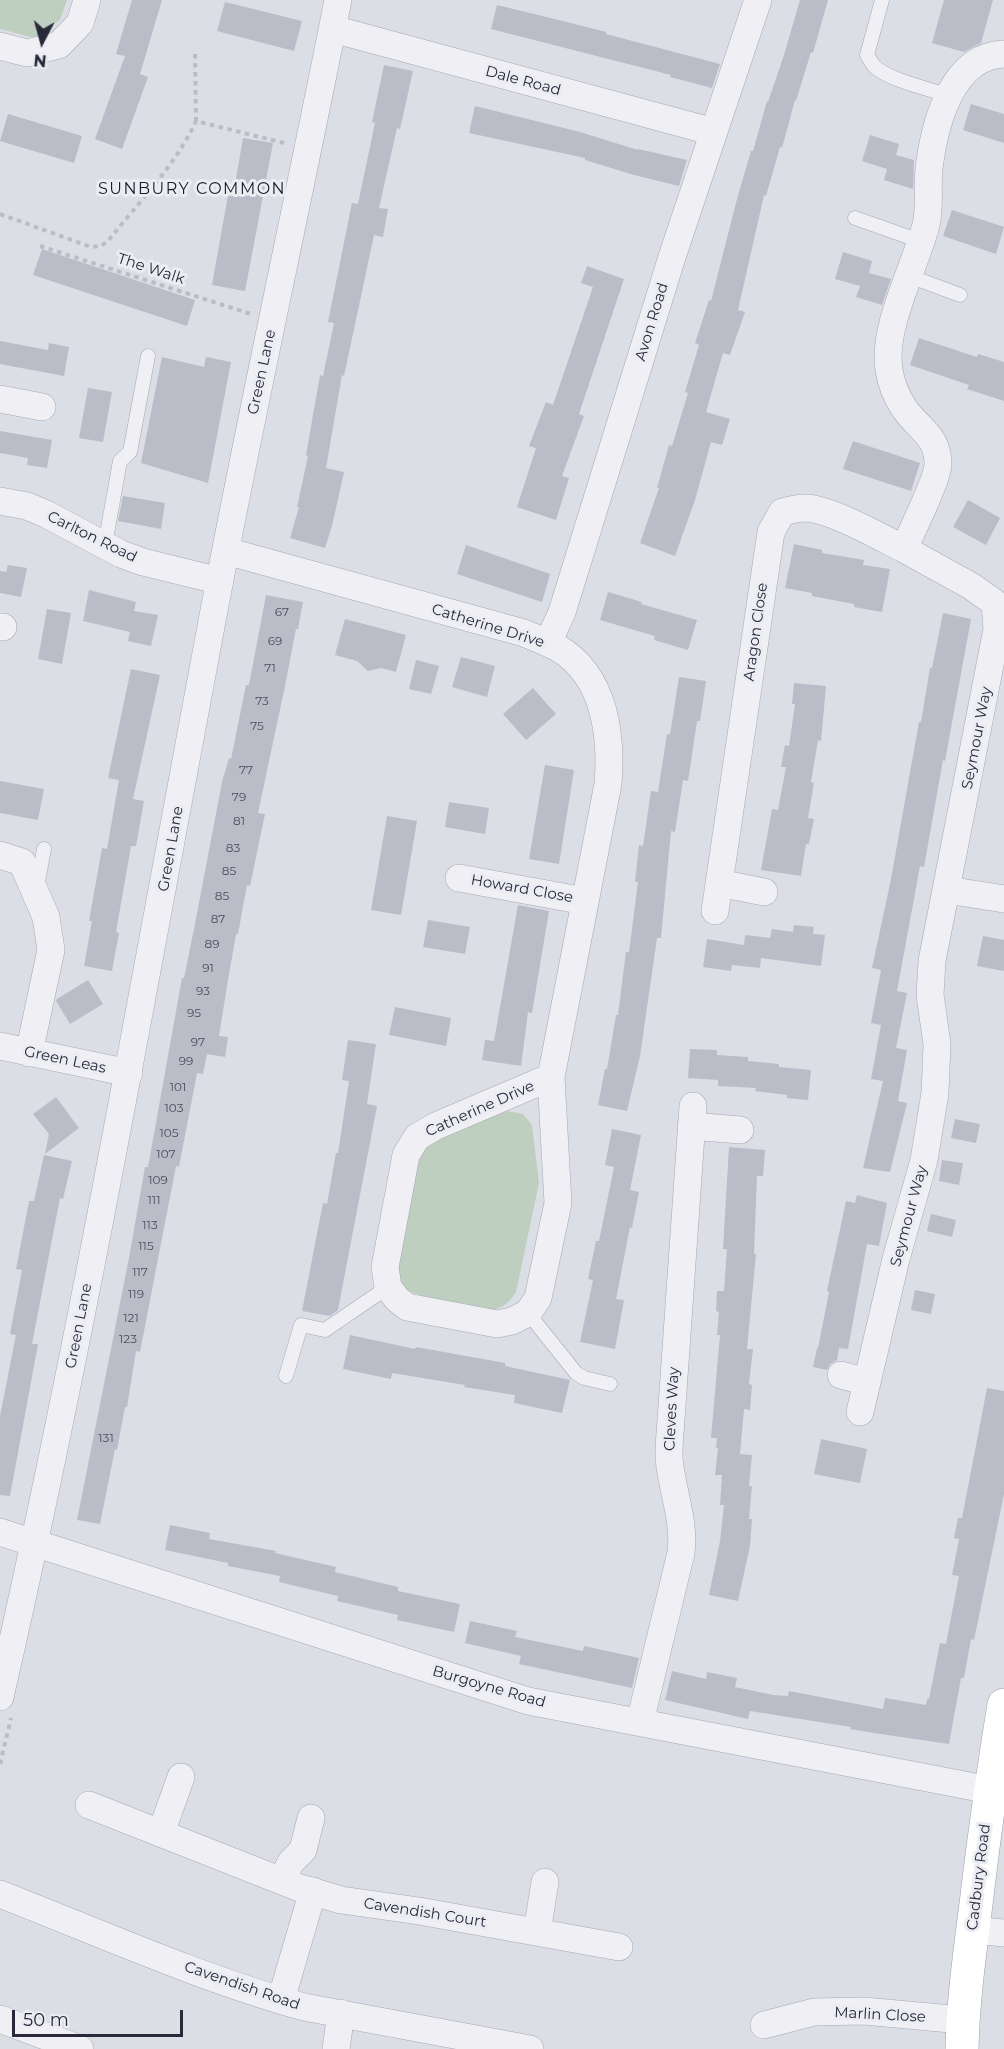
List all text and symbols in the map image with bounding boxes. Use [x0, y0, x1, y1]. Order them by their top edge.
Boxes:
north arrow [12, 12, 72, 72]
text: N [33, 50, 47, 71]
street label: Dale Road [483, 62, 563, 100]
district label: SUNBURY COMMON [98, 179, 286, 199]
street label: The Walk [115, 250, 187, 288]
street label: Avon Road [632, 281, 672, 363]
street label: Green Lane [244, 328, 280, 416]
street label: Carlton Road [44, 508, 140, 566]
street label: Aragon Close [740, 582, 772, 682]
street label: Catherine Drive [429, 600, 547, 652]
house number: 67 [275, 605, 289, 619]
house number: 69 [268, 634, 282, 648]
house number: 71 [264, 661, 276, 675]
street label: Seymour Way [958, 685, 996, 791]
house number: 73 [255, 694, 269, 708]
house number: 75 [250, 719, 264, 733]
house number: 77 [239, 763, 253, 777]
house number: 79 [232, 790, 246, 804]
street label: Green Lane [155, 805, 187, 893]
house number: 81 [233, 814, 245, 828]
house number: 83 [226, 841, 240, 855]
house number: 85 [222, 864, 236, 878]
street label: Howard Close [469, 871, 575, 907]
house number: 85 [215, 889, 229, 903]
house number: 87 [211, 912, 225, 926]
house number: 89 [205, 937, 219, 951]
house number: 91 [202, 961, 214, 975]
house number: 93 [196, 984, 210, 998]
house number: 95 [187, 1006, 201, 1020]
house number: 97 [191, 1035, 205, 1049]
street label: Green Leas [22, 1043, 108, 1077]
house number: 99 [179, 1054, 193, 1068]
street label: Catherine Drive [423, 1077, 537, 1141]
house number: 101 [170, 1080, 186, 1094]
house number: 103 [165, 1101, 183, 1115]
house number: 105 [159, 1126, 179, 1140]
house number: 107 [156, 1147, 176, 1161]
street label: Seymour Way [887, 1163, 931, 1269]
house number: 109 [148, 1173, 168, 1187]
house number: 111 [148, 1193, 160, 1207]
house number: 113 [142, 1218, 158, 1232]
house number: 115 [138, 1239, 154, 1253]
house number: 117 [132, 1265, 148, 1279]
street label: Green Lane [62, 1282, 96, 1370]
house number: 119 [128, 1287, 144, 1301]
house number: 121 [123, 1311, 139, 1325]
house number: 123 [119, 1332, 137, 1346]
street label: Cleves Way [661, 1366, 683, 1452]
house number: 131 [98, 1431, 114, 1445]
street label: Burgoyne Road [430, 1662, 548, 1712]
street label: Cadbury Road [964, 1823, 994, 1931]
street label: Cavendish Court [362, 1894, 488, 1932]
street label: Cavendish Road [182, 1958, 302, 2014]
scale bar [15, 1998, 186, 2036]
street label: Marlin Close [834, 2004, 926, 2026]
text: 50 m [23, 2009, 69, 2031]

